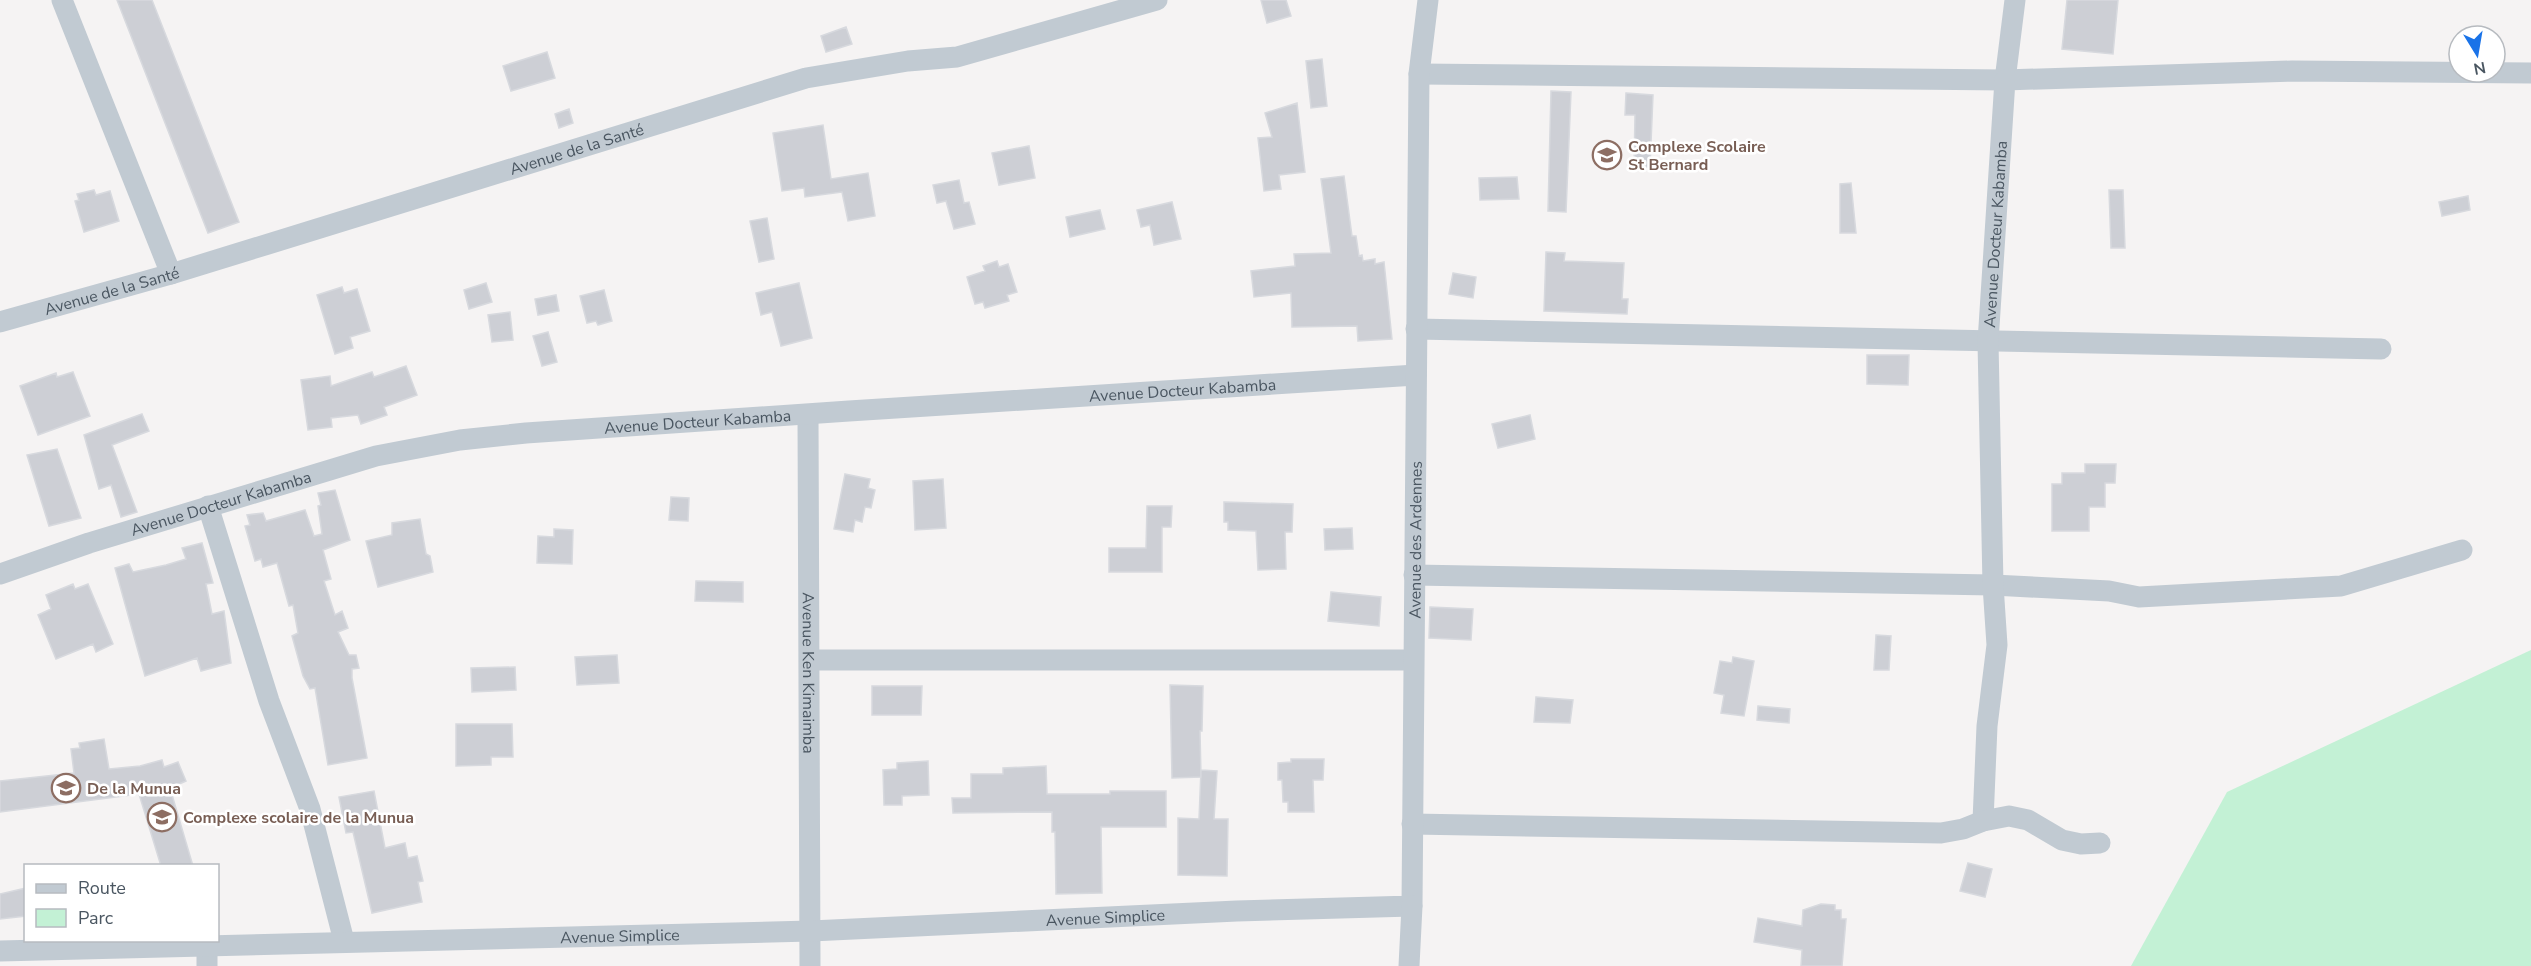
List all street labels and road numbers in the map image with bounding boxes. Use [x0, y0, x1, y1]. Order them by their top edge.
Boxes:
street label: Avenue de la Santé [507, 119, 647, 181]
street label: Avenue Docteur Kabamba [1979, 140, 2013, 328]
street label: Avenue de la Santé [42, 262, 182, 321]
street label: Avenue Docteur Kabamba [1088, 374, 1277, 408]
street label: Avenue Docteur Kabamba [603, 405, 792, 440]
street label: Avenue des Ardennes [1404, 461, 1428, 619]
street label: Avenue Docteur Kabamba [128, 466, 314, 542]
street label: Avenue Ken Kimaimba [797, 592, 819, 754]
street label: Avenue Simplice [1045, 904, 1166, 932]
street label: Avenue Simplice [560, 924, 680, 949]

